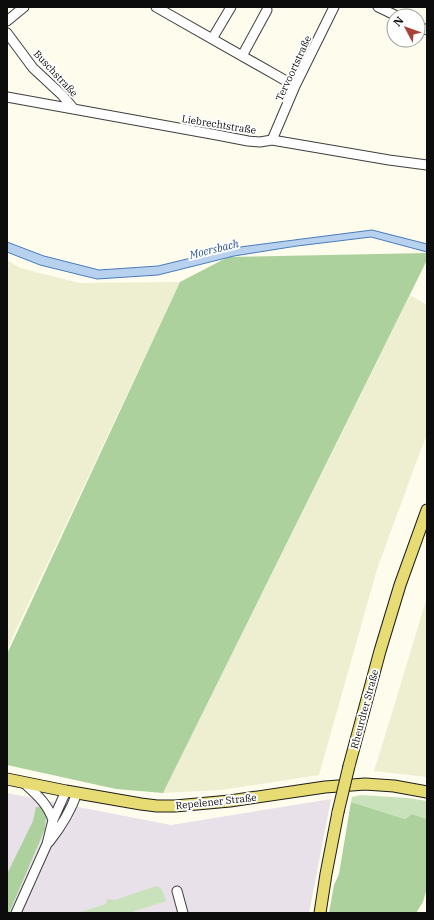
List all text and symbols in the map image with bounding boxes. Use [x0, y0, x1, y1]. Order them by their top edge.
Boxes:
north arrow [386, 8, 426, 48]
text: N [390, 13, 407, 29]
street label: Tervoortstraße [273, 33, 314, 103]
street label: Buschstraße [31, 47, 81, 99]
street label: Liebrechtstraße [181, 112, 257, 137]
water label: Moersbach [187, 236, 240, 262]
street label: Rheurdter Straße [348, 668, 381, 750]
street label: Repelener Straße [175, 791, 257, 812]

